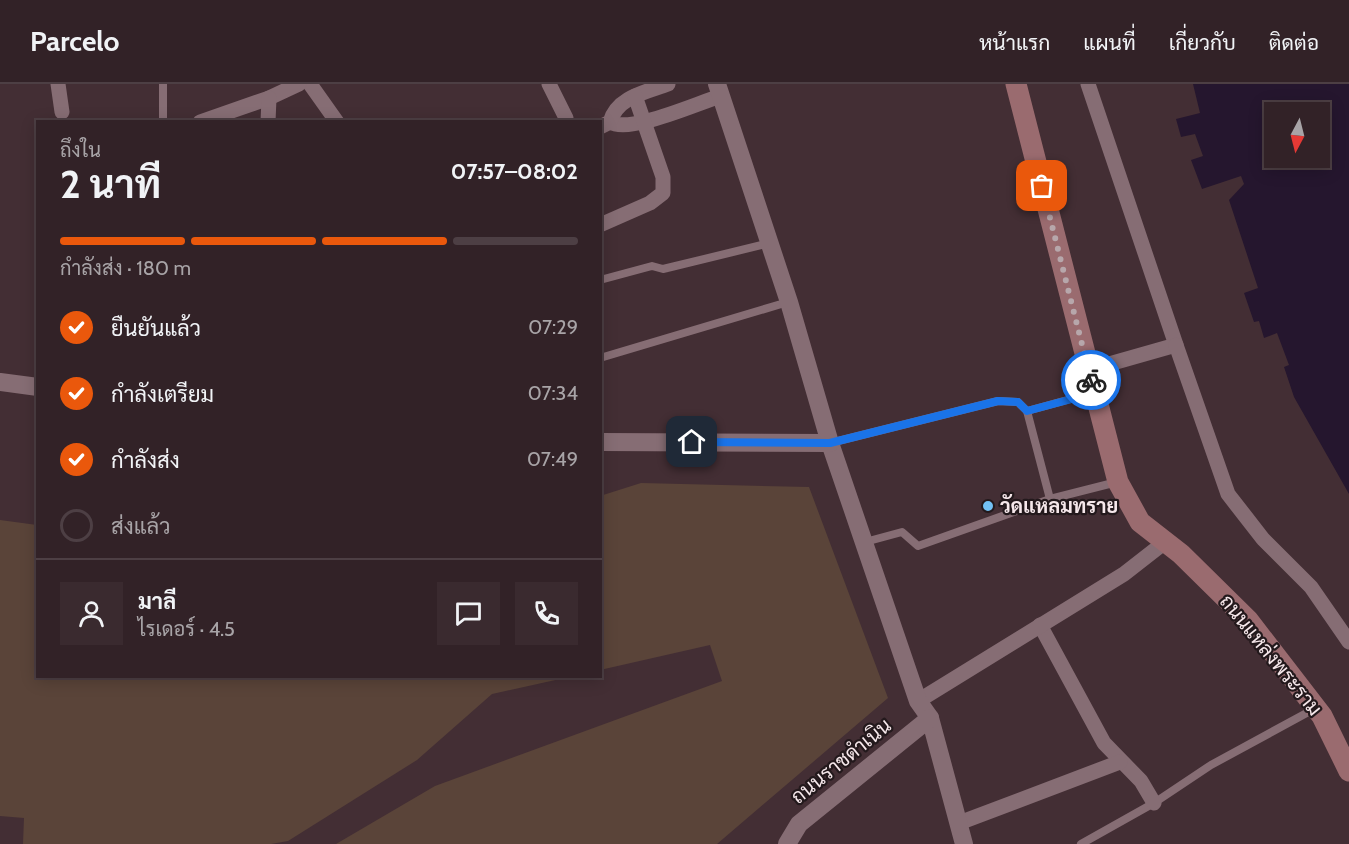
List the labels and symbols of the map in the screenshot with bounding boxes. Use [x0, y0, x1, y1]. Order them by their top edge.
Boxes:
north arrow [1264, 102, 1330, 168]
pin [1016, 160, 1067, 211]
courier [1061, 350, 1121, 410]
pin [666, 416, 717, 467]
place label: วัดแหลมทราย [1000, 493, 1118, 518]
marker: วัดแหลมทราย [981, 499, 995, 513]
street label: ถนนแหล่งพระราม [1215, 590, 1327, 720]
street label: ถนนราชดำเนิน [786, 713, 896, 809]

